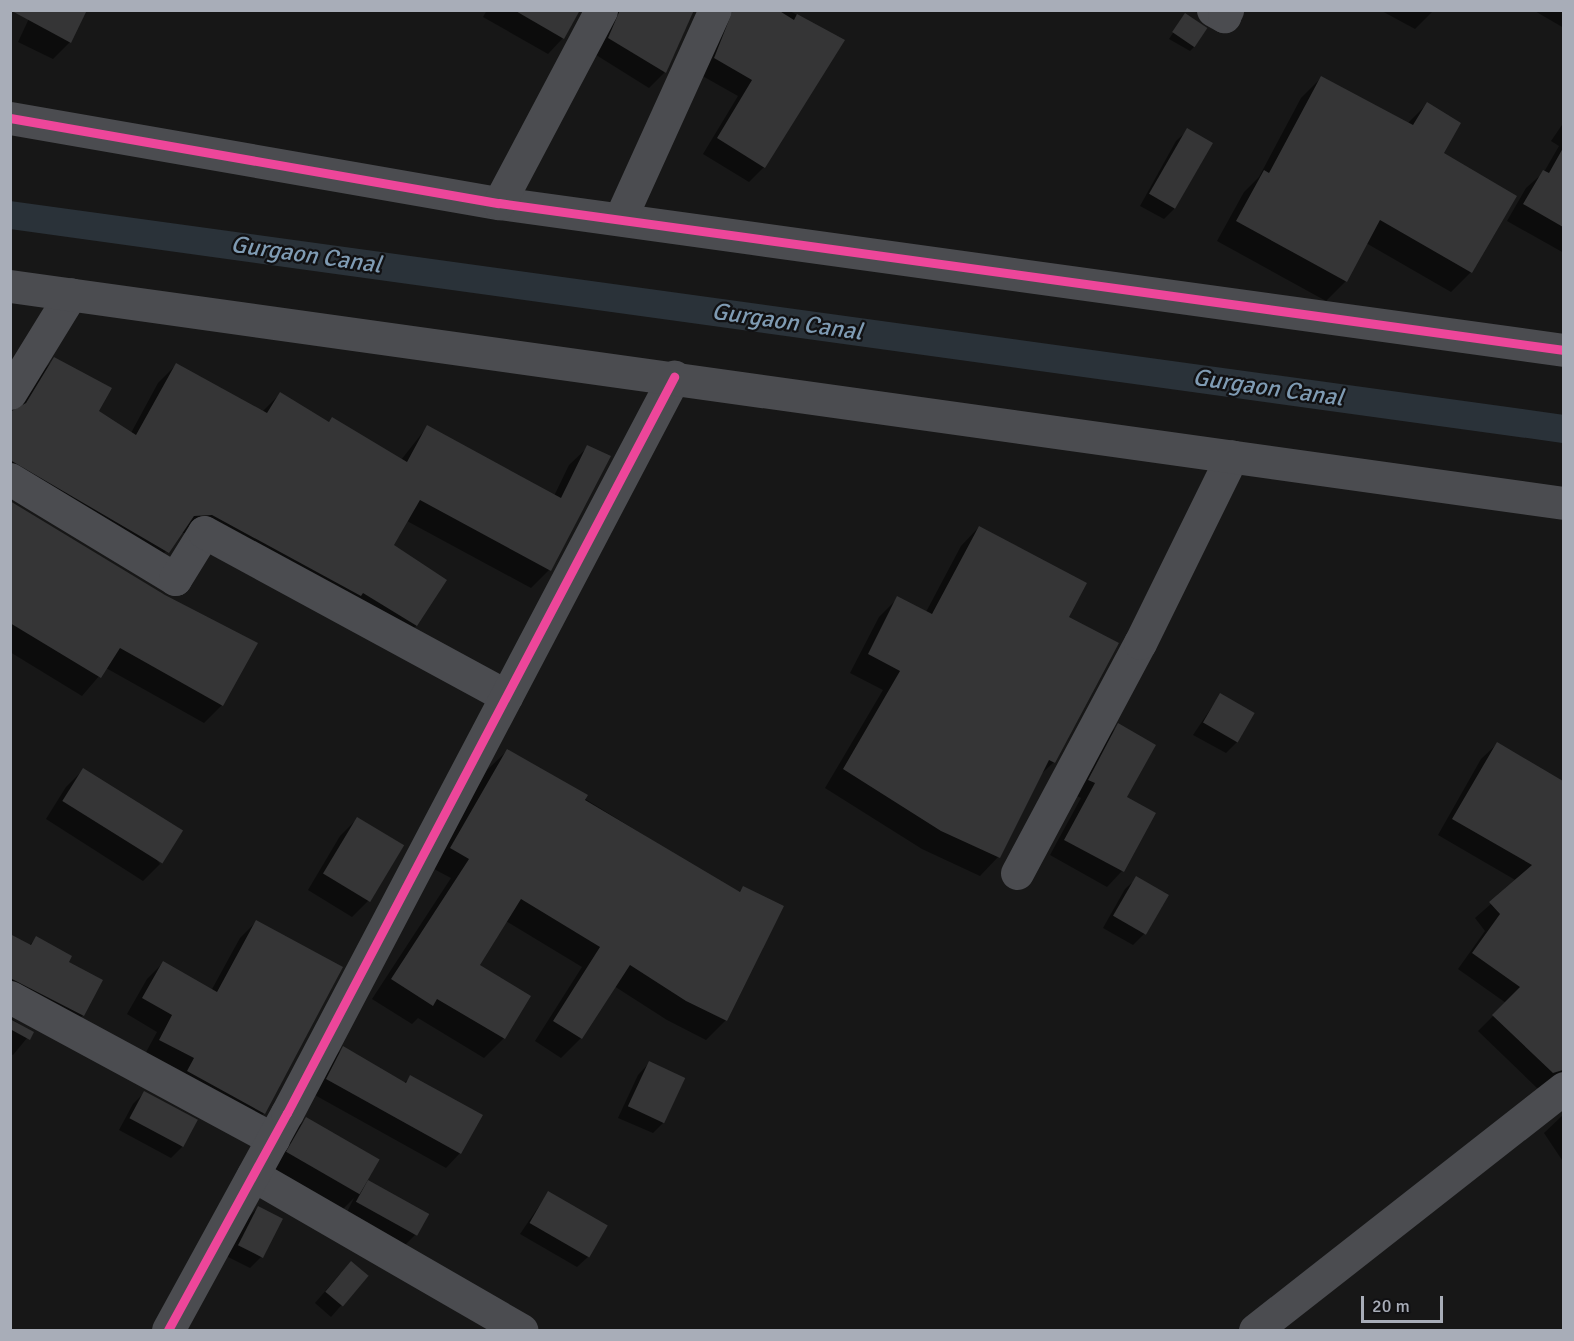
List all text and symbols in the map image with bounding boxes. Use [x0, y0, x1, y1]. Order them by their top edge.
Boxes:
water label: Gurgaon Canal [229, 230, 383, 280]
water label: Gurgaon Canal [710, 297, 864, 347]
water label: Gurgaon Canal [1191, 363, 1345, 413]
scale bar [1364, 1284, 1446, 1322]
text: 20 m [1372, 1295, 1410, 1317]

